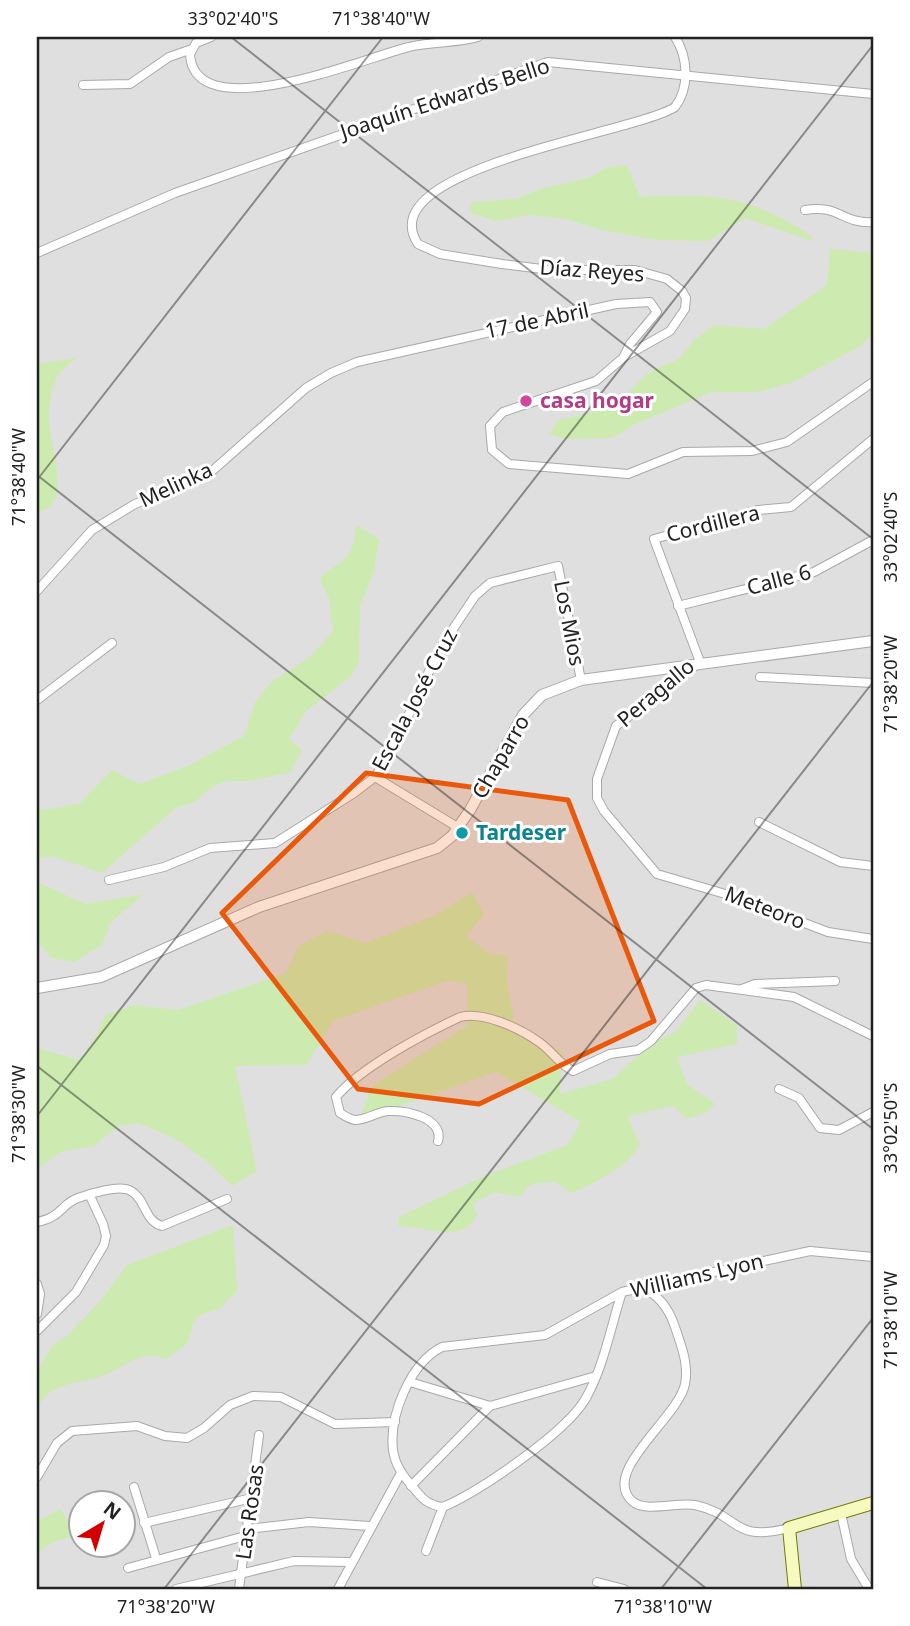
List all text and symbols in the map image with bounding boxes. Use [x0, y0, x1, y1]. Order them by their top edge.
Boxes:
text: 33°02'40"S [188, 6, 278, 30]
text: 71°38'40"W [332, 6, 430, 30]
street label: Joaquín Edwards Bello [335, 51, 553, 146]
street label: Díaz Reyes [539, 252, 645, 288]
street label: 17 de Abril [482, 295, 591, 345]
place label: casa hogar [540, 386, 655, 414]
marker: casa hogar [518, 393, 534, 409]
text: 71°38'40"W [6, 428, 30, 526]
street label: Melinka [134, 455, 217, 513]
text: 33°02'40"S [878, 492, 902, 582]
street label: Cordillera [663, 498, 762, 548]
street label: Calle 6 [744, 557, 814, 601]
street label: Los Mios [548, 578, 592, 668]
street label: Escala José Cruz [365, 624, 463, 775]
text: 71°38'20"W [878, 635, 902, 733]
street label: Peragallo [611, 652, 700, 733]
street label: Chaparro [465, 710, 535, 803]
place label: Tardeser [476, 818, 567, 846]
marker: Tardeser [454, 825, 470, 841]
street label: Meteoro [721, 879, 810, 935]
text: 71°38'30"W [6, 1065, 30, 1163]
text: 33°02'50"S [878, 1083, 902, 1173]
street label: Williams Lyon [628, 1246, 766, 1304]
text: 71°38'10"W [878, 1271, 902, 1369]
street label: Las Rosas [228, 1462, 270, 1561]
north arrow [66, 1490, 136, 1560]
text: N [98, 1496, 127, 1526]
text: 71°38'20"W [117, 1594, 215, 1618]
text: 71°38'10"W [614, 1594, 712, 1618]

